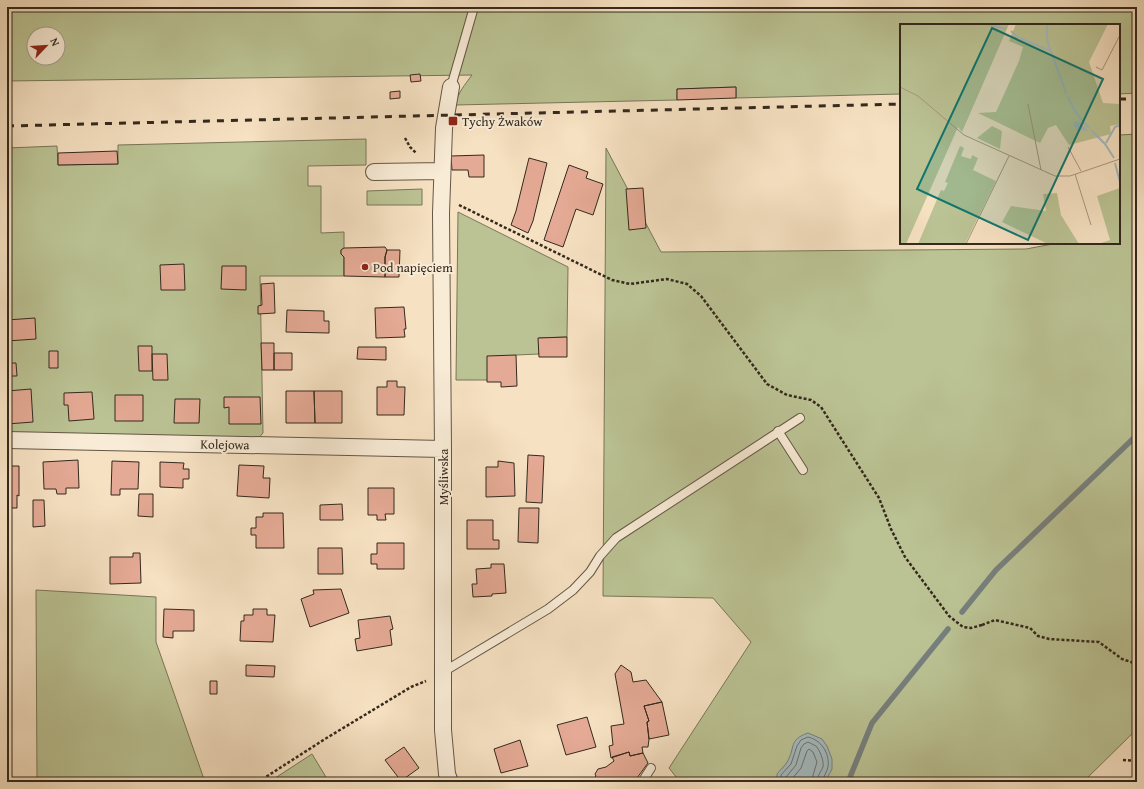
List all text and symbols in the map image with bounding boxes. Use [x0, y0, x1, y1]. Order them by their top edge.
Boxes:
inset map [900, 24, 1120, 244]
north arrow [26, 26, 66, 66]
text: N [46, 35, 64, 49]
place label: Tychy Żwaków [462, 112, 543, 131]
marker: Tychy Żwaków [447, 115, 459, 127]
place label: Pod napięciem [373, 258, 453, 277]
marker: Pod napięciem [360, 262, 370, 272]
street label: Kolejowa [200, 435, 251, 454]
street label: Myśliwska [434, 448, 453, 505]

